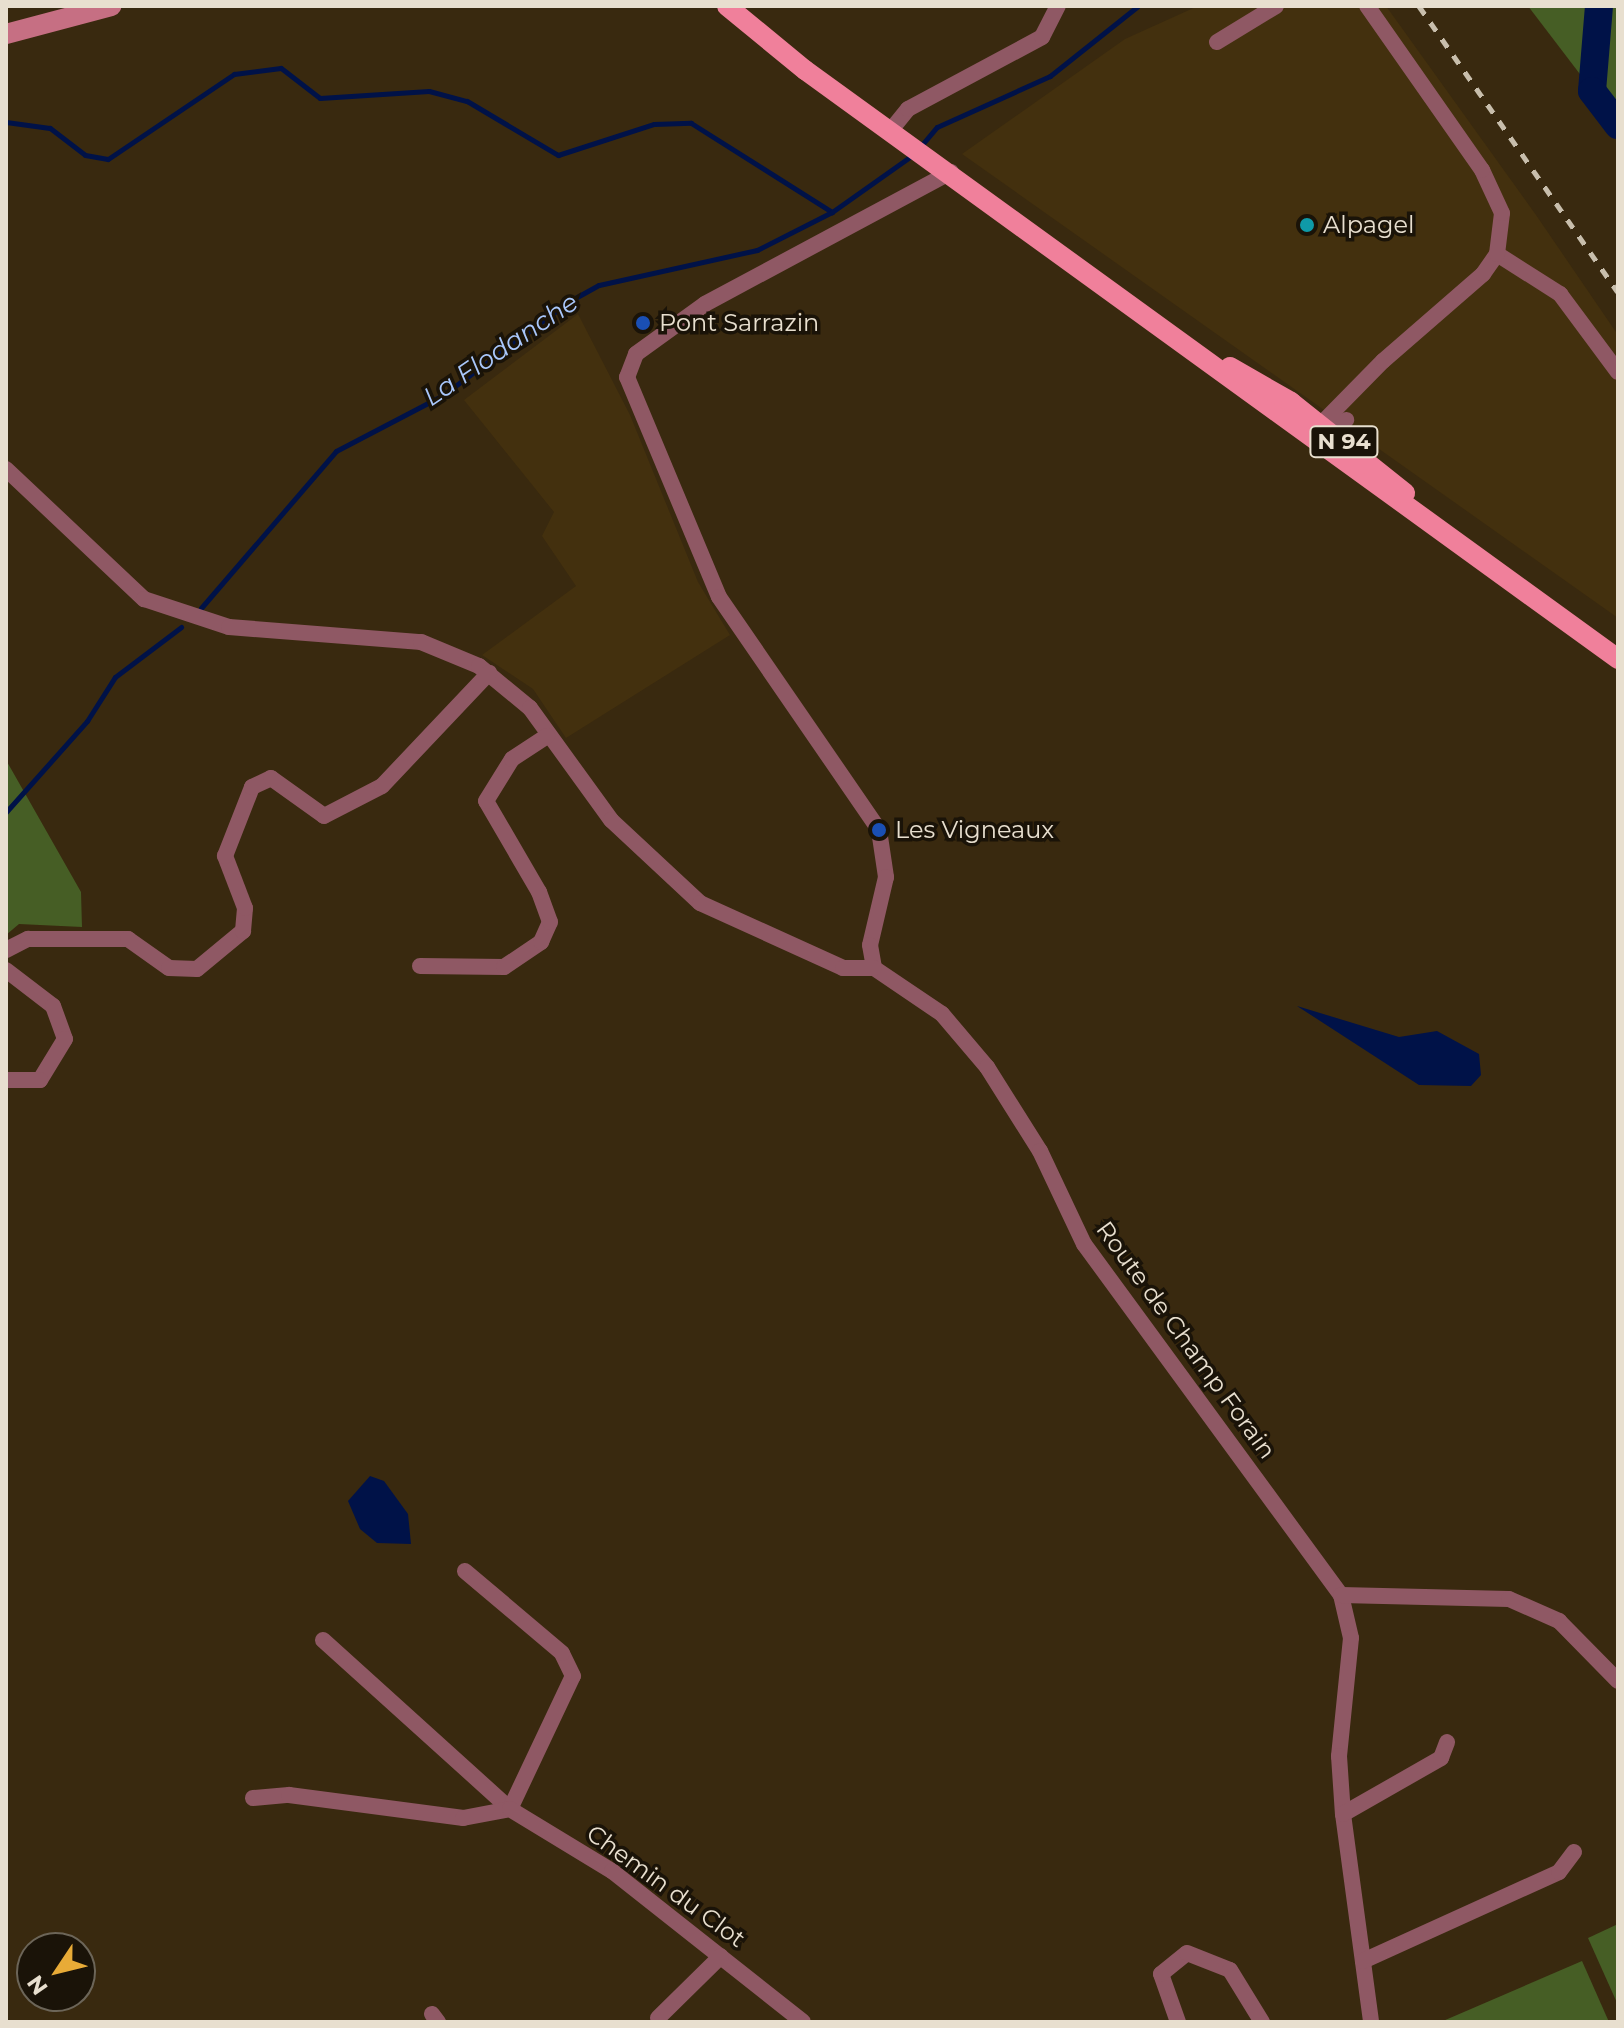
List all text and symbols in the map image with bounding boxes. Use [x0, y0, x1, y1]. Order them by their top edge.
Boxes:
place label: Alpagel [1323, 211, 1414, 239]
marker: Alpagel [1298, 216, 1316, 234]
water label: La Flodanche [418, 287, 584, 413]
place label: Pont Sarrazin [659, 309, 819, 337]
marker: Pont Sarrazin [634, 314, 652, 332]
road number: N 94 [1308, 424, 1380, 460]
place label: Les Vigneaux [895, 816, 1054, 844]
marker: Les Vigneaux [870, 821, 888, 839]
street label: Route de Champ Forain [1090, 1216, 1282, 1464]
street label: Chemin du Clot [581, 1819, 751, 1953]
north arrow [16, 1932, 96, 2012]
text: N [21, 1970, 54, 2000]

